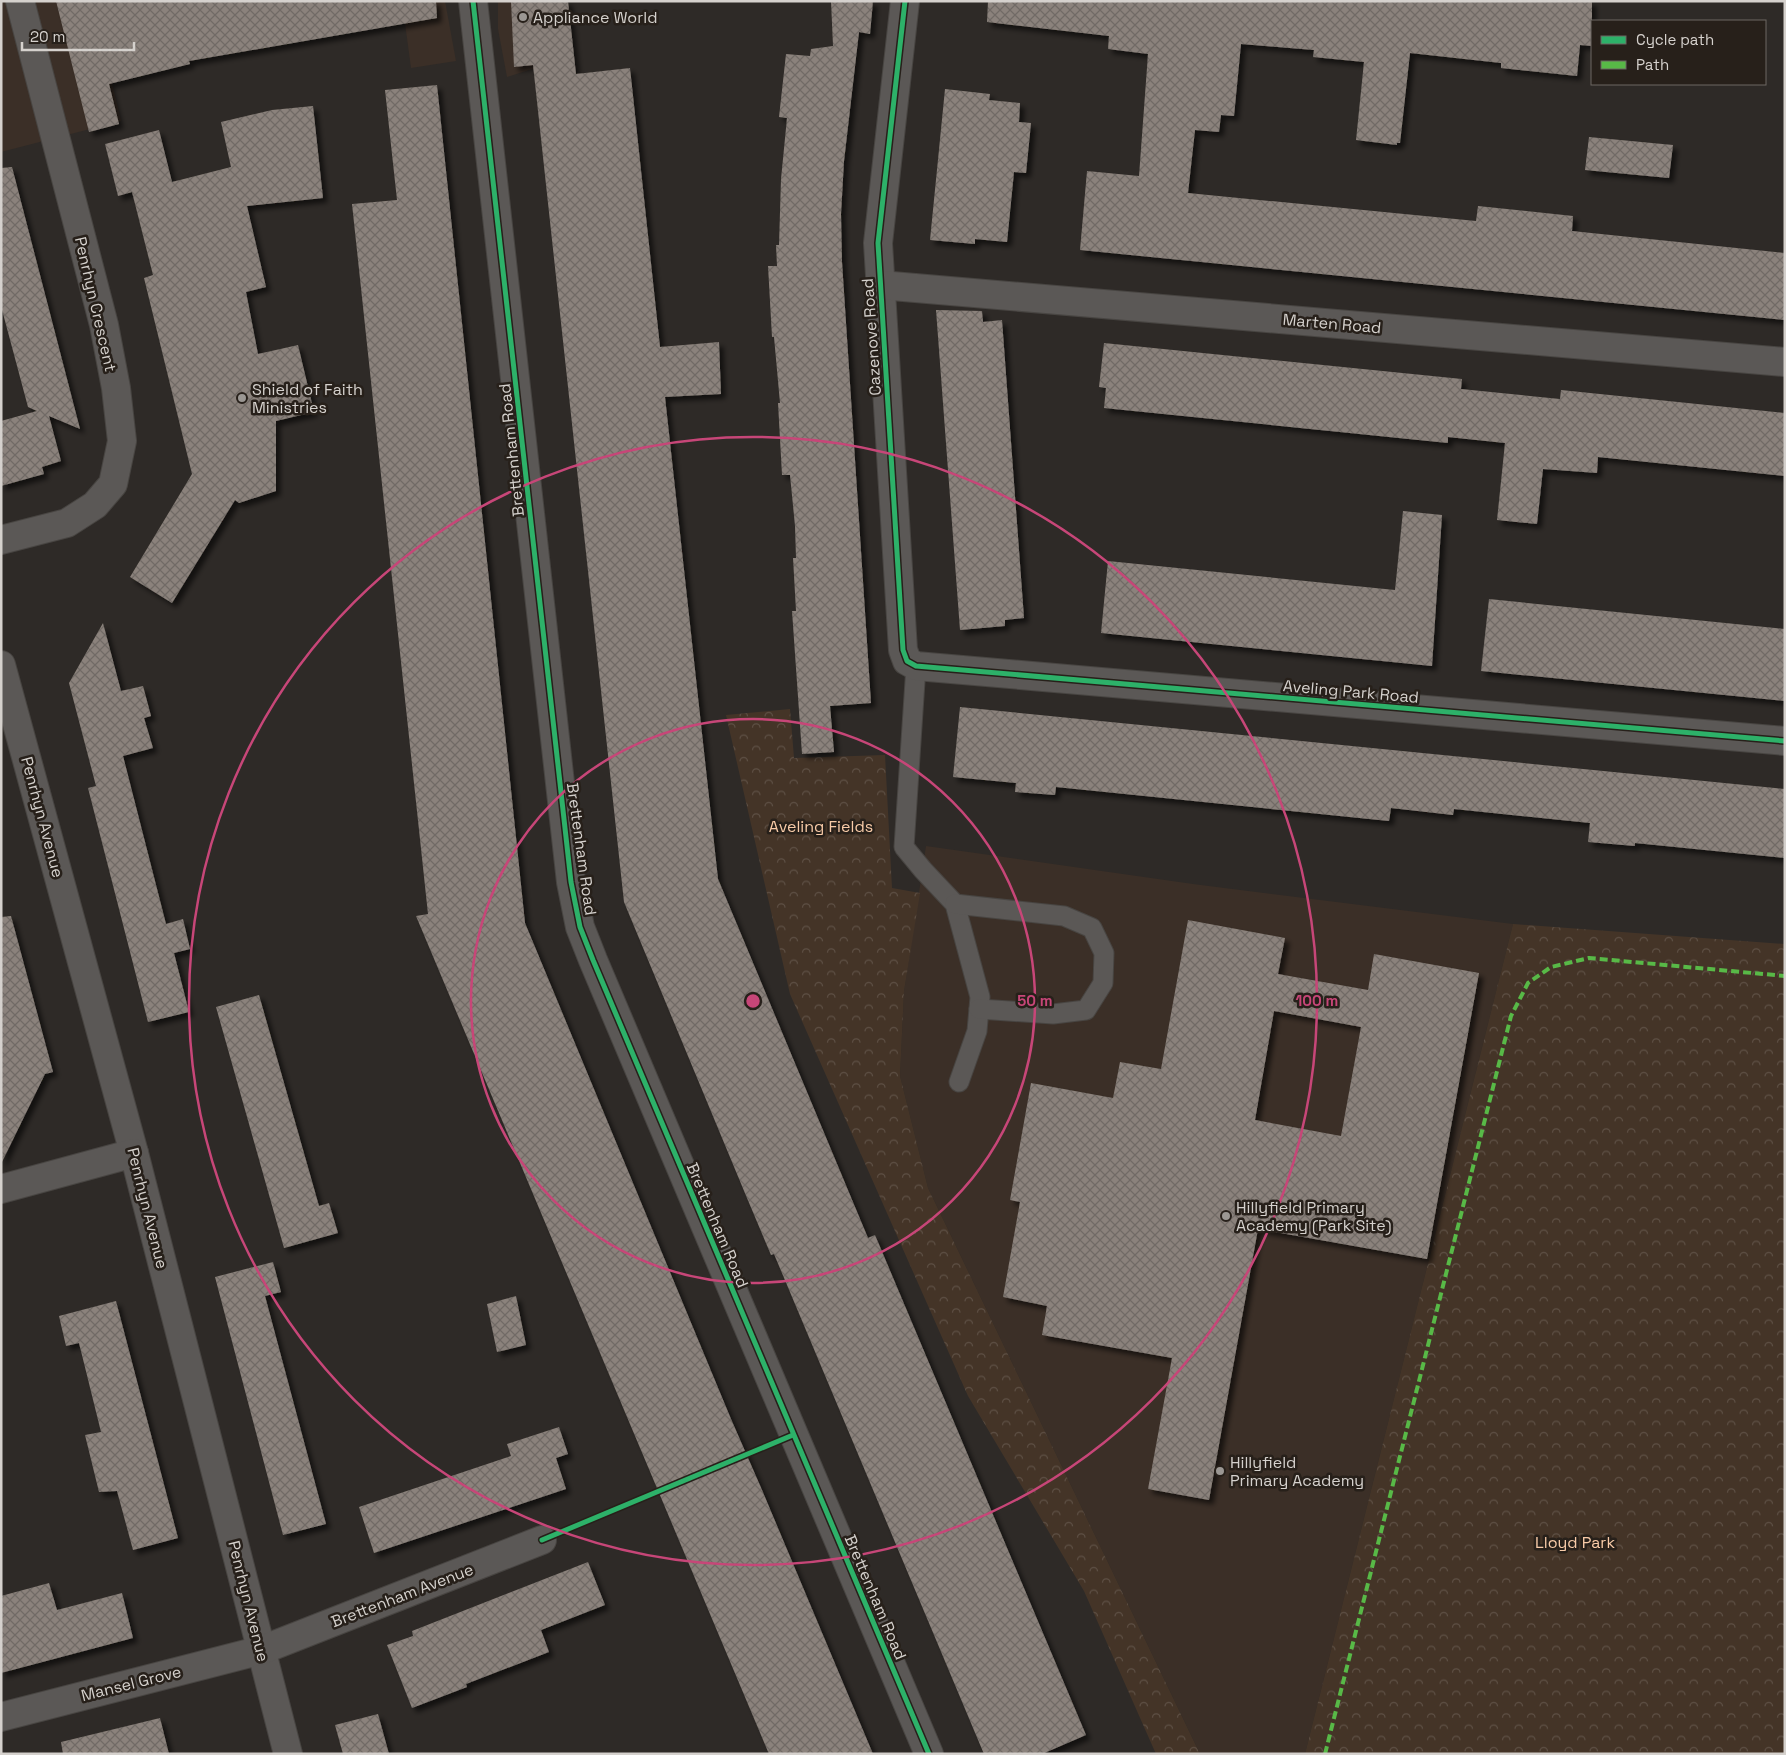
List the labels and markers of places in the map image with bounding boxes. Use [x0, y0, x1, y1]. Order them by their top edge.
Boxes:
place label: Appliance World [533, 7, 658, 28]
marker: Appliance World [517, 11, 529, 23]
place label: Shield of Faith Ministries [252, 379, 363, 418]
marker: Shield of Faith Ministries [236, 392, 248, 404]
centre of rings [744, 992, 762, 1010]
place label: Hillyfield Primary Academy (Park Site) [1236, 1197, 1391, 1236]
marker: Hillyfield Primary Academy (Park Site) [1220, 1210, 1232, 1222]
place label: Hillyfield Primary Academy [1230, 1452, 1364, 1491]
marker: Hillyfield Primary Academy [1214, 1465, 1226, 1477]

